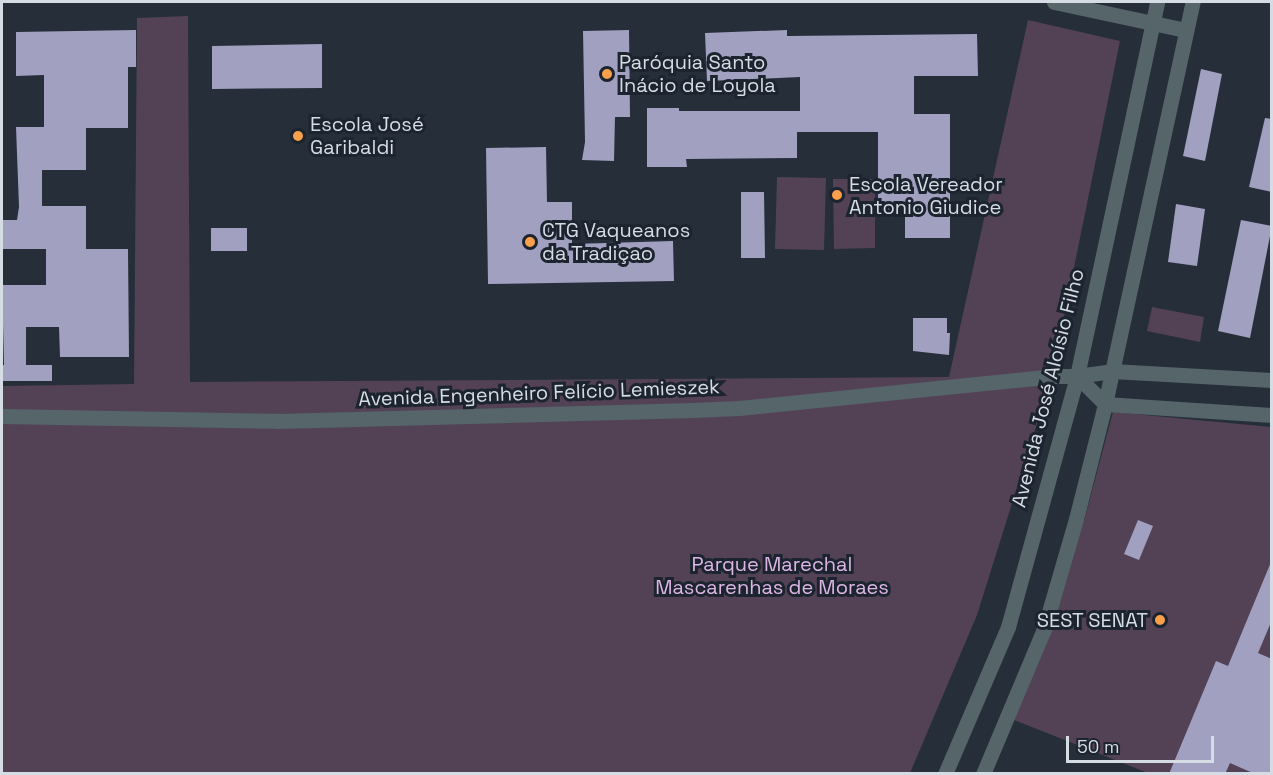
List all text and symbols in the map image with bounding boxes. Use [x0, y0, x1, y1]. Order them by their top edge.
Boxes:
place label: Paróquia Santo Inácio de Loyola [619, 51, 776, 98]
marker: Paróquia Santo Inácio de Loyola [600, 67, 614, 81]
place label: Escola José Garibaldi [310, 112, 424, 159]
marker: Escola José Garibaldi [291, 129, 305, 143]
place label: Escola Vereador Antonio Giudice [849, 172, 1003, 219]
marker: Escola Vereador Antonio Giudice [830, 188, 844, 202]
place label: CTG Vaqueanos da Tradiçao [542, 219, 691, 266]
marker: CTG Vaqueanos da Tradiçao [523, 235, 537, 249]
street label: Avenida José Aloísio Filho [1007, 266, 1089, 510]
street label: Avenida Engenheiro Felício Lemieszek [358, 375, 720, 411]
park label: Parque Marechal Mascarenhas de Moraes [655, 553, 889, 600]
place label: SEST SENAT [1036, 608, 1148, 632]
marker: SEST SENAT [1153, 613, 1167, 627]
scale bar [1069, 724, 1218, 762]
text: 50 m [1077, 735, 1119, 758]

